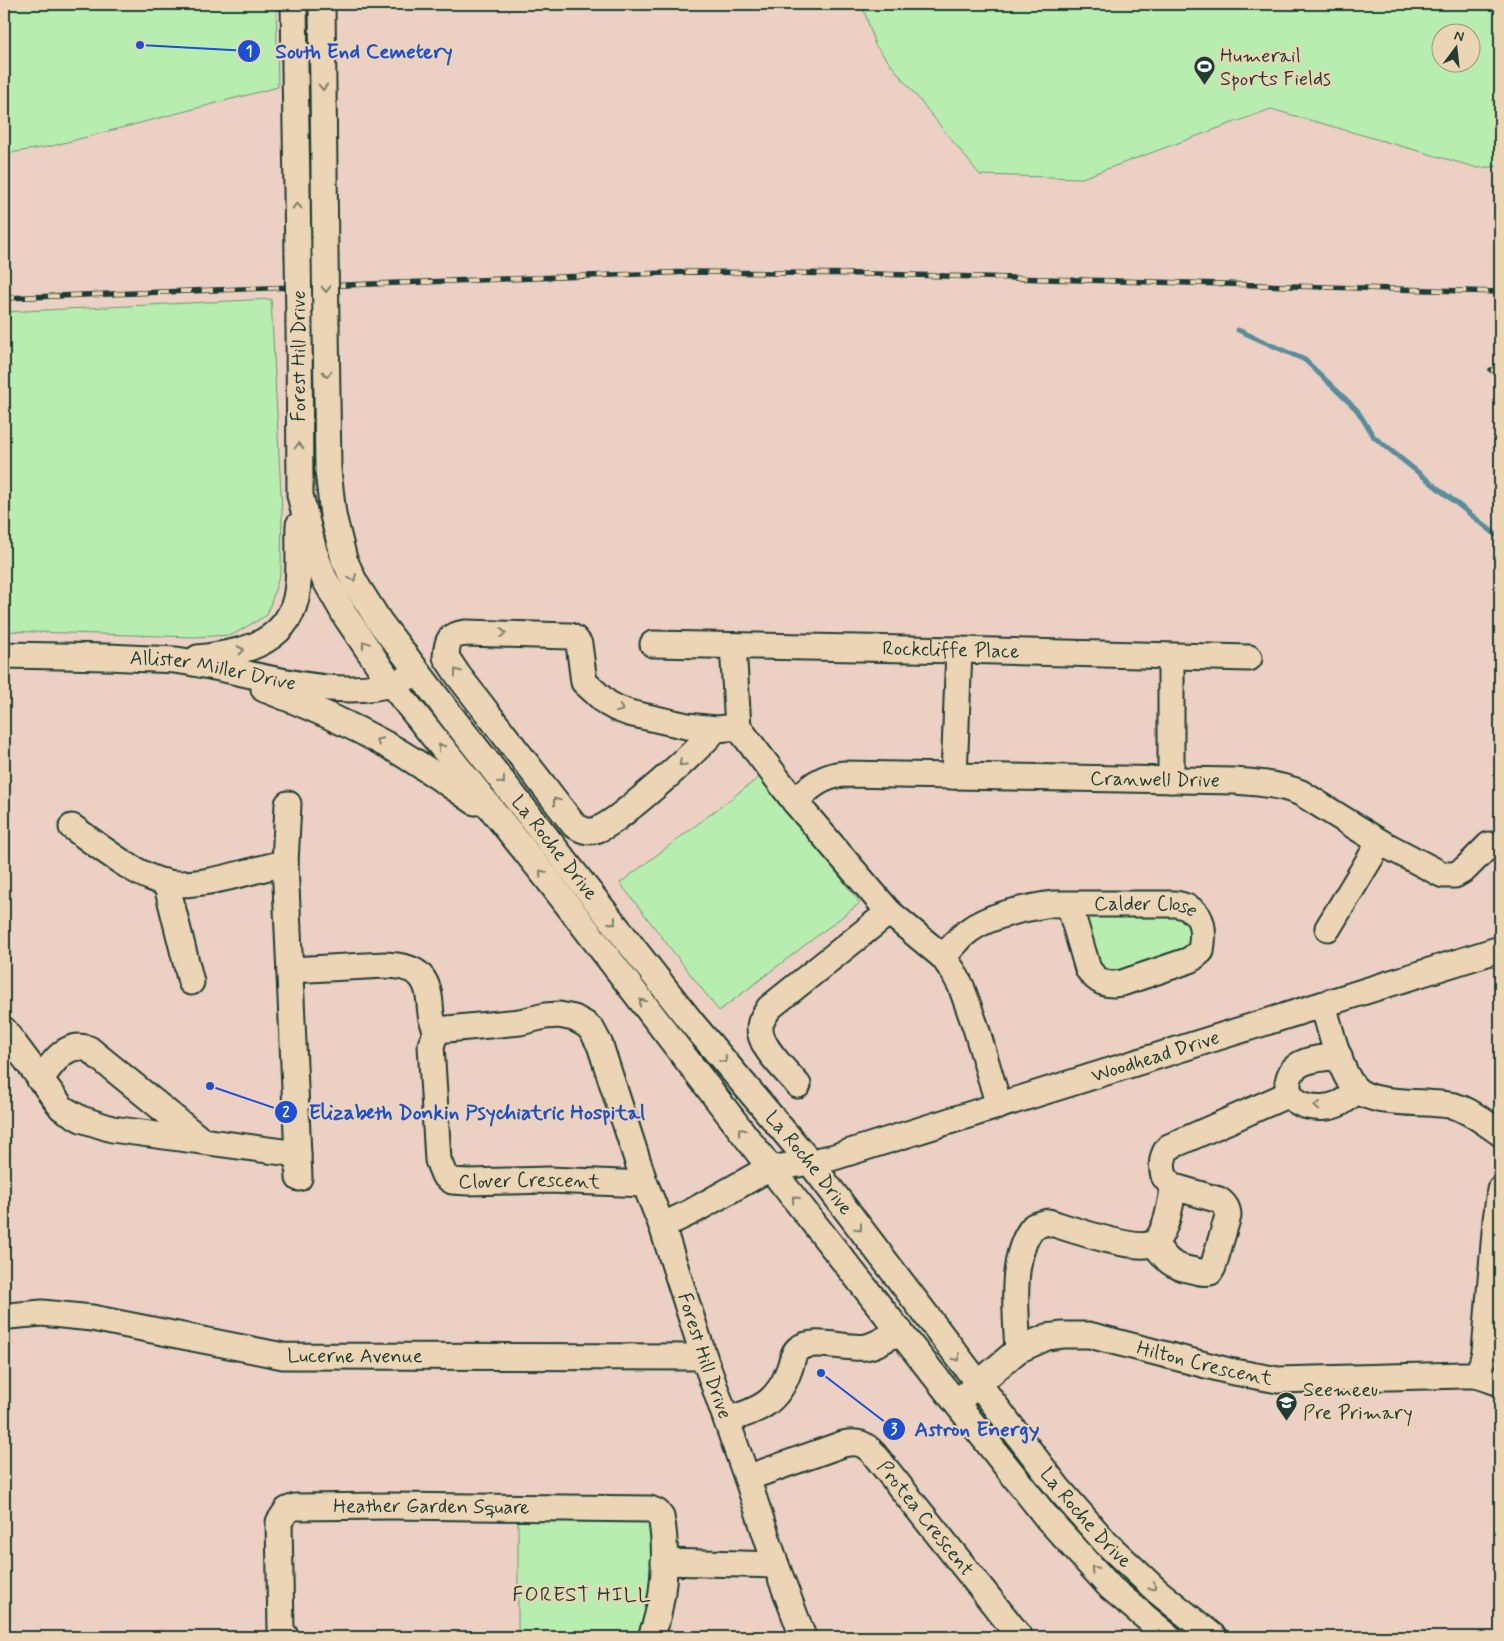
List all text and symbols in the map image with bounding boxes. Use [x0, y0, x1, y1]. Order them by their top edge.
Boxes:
north arrow [1432, 22, 1482, 72]
text: N [1452, 27, 1466, 46]
callout: South End Cemetery [237, 33, 466, 69]
text: South End Cemetery [275, 38, 453, 66]
text: 1 [246, 42, 252, 62]
place label: Humerail Sports Fields [1220, 43, 1331, 93]
sports icon: Humerail Sports Fields [1192, 55, 1216, 86]
one-way arrow [318, 84, 328, 92]
one-way arrow [292, 201, 302, 209]
one-way arrow [321, 286, 331, 293]
street label: Forest Hill Drive [286, 290, 313, 422]
one-way arrow [322, 370, 332, 378]
one-way arrow [294, 442, 304, 450]
one-way arrow [346, 573, 357, 582]
one-way arrow [500, 628, 508, 639]
street label: Rockcliffe Place [882, 635, 1020, 665]
one-way arrow [362, 641, 371, 650]
street label: Allister Miller Drive [129, 645, 298, 697]
one-way arrow [236, 645, 245, 656]
one-way arrow [454, 669, 462, 678]
one-way arrow [615, 703, 624, 714]
one-way arrow [375, 737, 384, 747]
one-way arrow [437, 743, 446, 752]
one-way arrow [678, 757, 687, 766]
street label: Cranwell Drive [1090, 765, 1220, 794]
one-way arrow [496, 775, 505, 784]
street label: La Roche Drive [505, 790, 604, 906]
one-way arrow [553, 797, 562, 807]
one-way arrow [539, 870, 548, 879]
street label: Calder Close [1094, 890, 1204, 924]
one-way arrow [608, 916, 616, 925]
one-way arrow [639, 999, 647, 1008]
street label: Woodhead Drive [1088, 1024, 1223, 1089]
one-way arrow [718, 1054, 726, 1063]
callout: Elizabeth Donkin Psychiatric Hospital [274, 1094, 656, 1130]
text: Elizabeth Donkin Psychiatric Hospital [309, 1099, 645, 1127]
one-way arrow [1313, 1101, 1321, 1112]
text: 2 [282, 1103, 290, 1123]
street label: La Roche Drive [759, 1105, 859, 1221]
one-way arrow [738, 1127, 747, 1136]
street label: Clover Crescent [458, 1166, 601, 1196]
one-way arrow [792, 1196, 801, 1205]
one-way arrow [853, 1222, 862, 1232]
street label: Forest Hill Drive [671, 1289, 738, 1423]
street label: Hilton Crescent [1134, 1334, 1275, 1392]
street label: Lucerne Avenue [287, 1343, 423, 1370]
one-way arrow [951, 1352, 960, 1362]
place label: Seemeeu Pre Primary [1303, 1377, 1413, 1427]
school or university icon: Seemeeu Pre Primary [1275, 1390, 1299, 1421]
callout: Astron Energy [881, 1411, 1049, 1447]
text: Astron Energy [915, 1416, 1040, 1444]
text: 3 [891, 1420, 898, 1440]
street label: Protea Crescent [871, 1455, 980, 1582]
street label: La Roche Drive [1033, 1462, 1138, 1574]
street label: Heather Garden Square [333, 1492, 530, 1521]
one-way arrow [1091, 1566, 1100, 1575]
district label: FOREST HILL [512, 1581, 652, 1609]
one-way arrow [1148, 1581, 1157, 1590]

